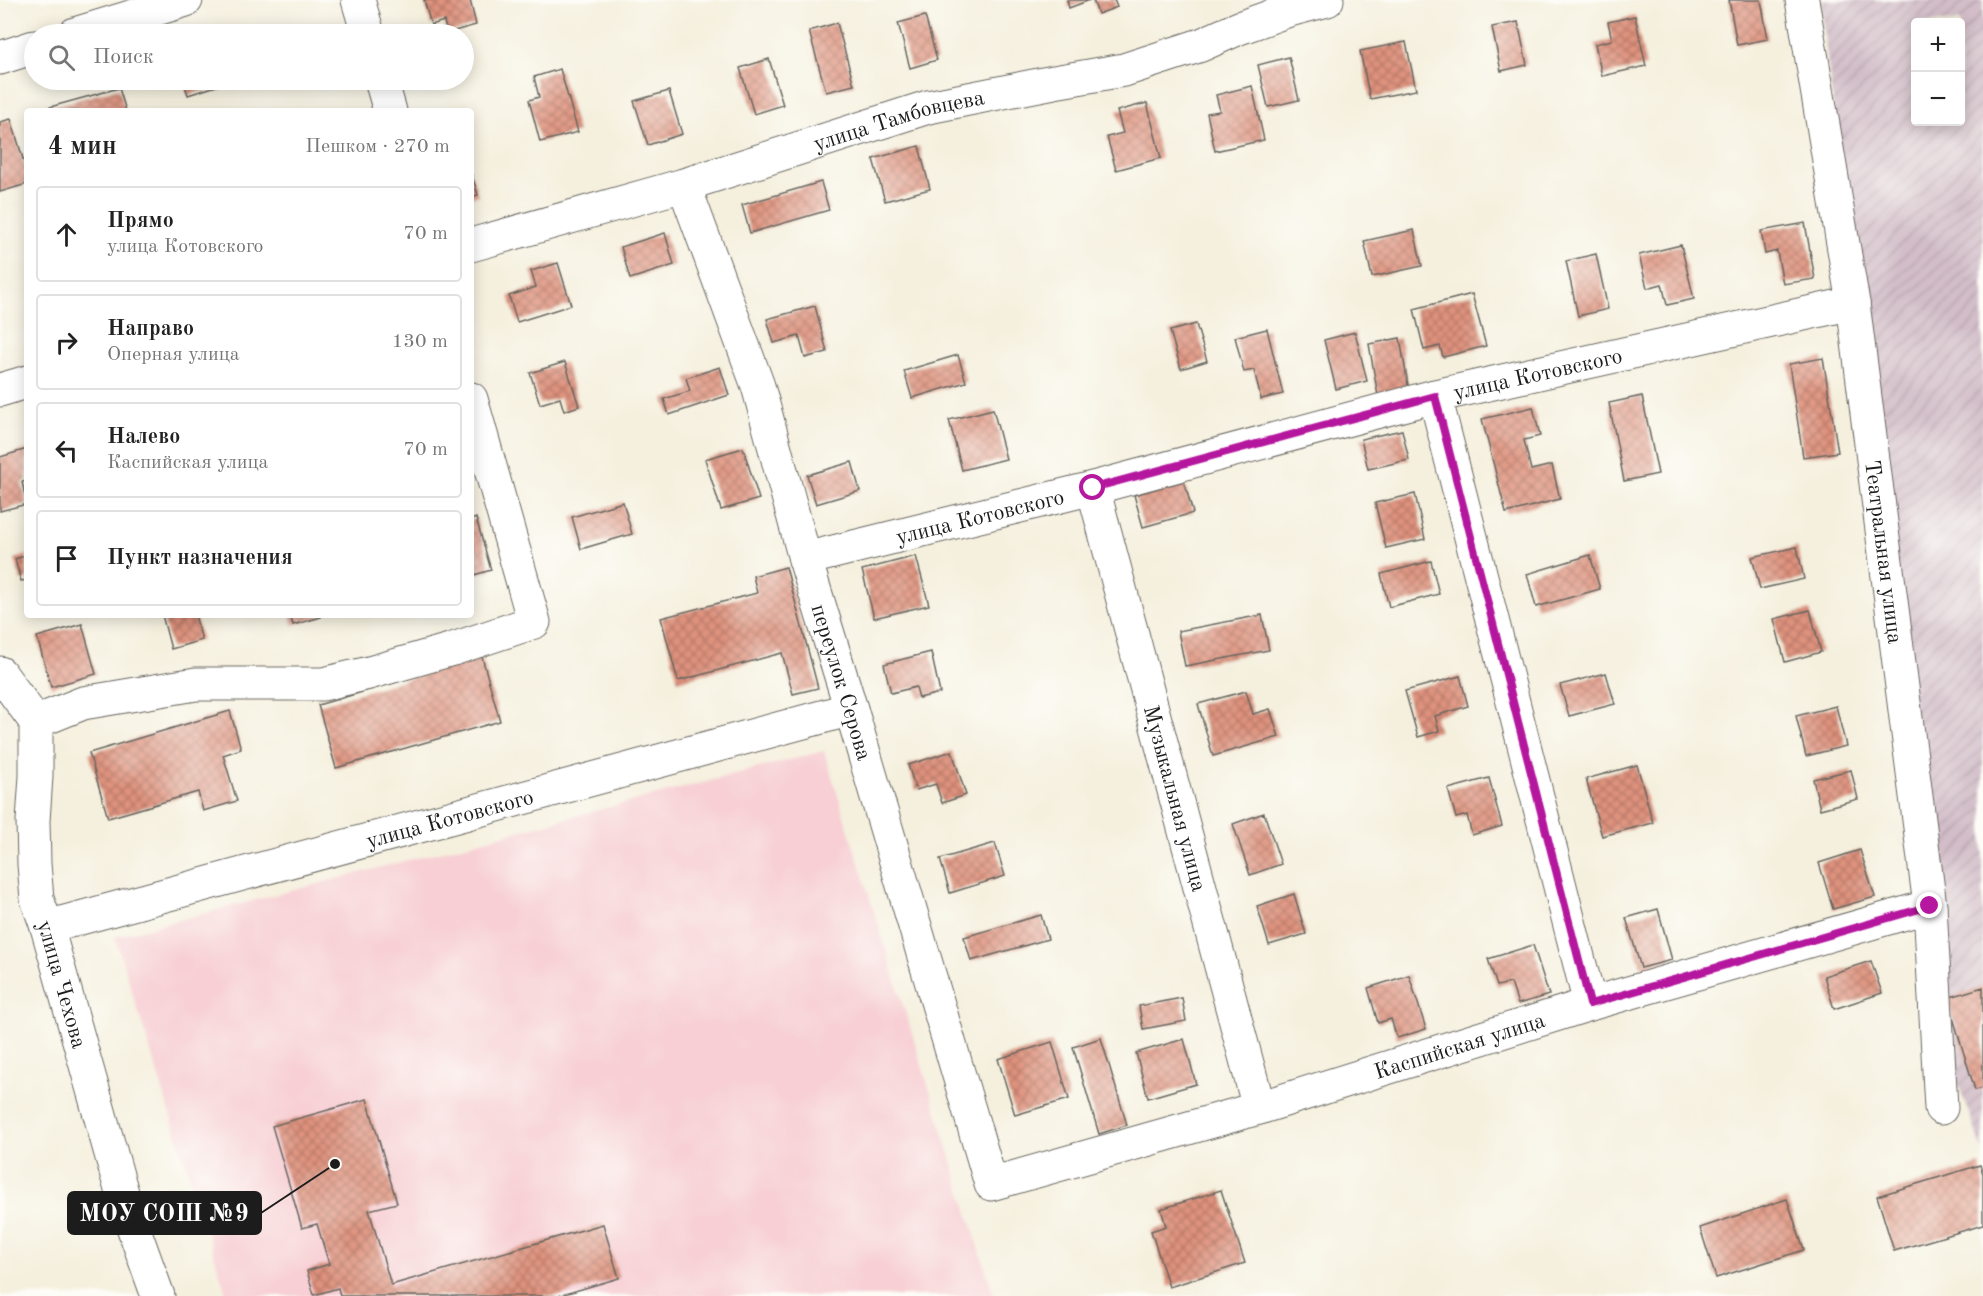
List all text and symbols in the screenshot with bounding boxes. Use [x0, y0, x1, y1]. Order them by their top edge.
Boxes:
map controls [1911, 18, 1965, 126]
button: + [1911, 18, 1965, 72]
search box [24, 24, 474, 90]
icon: search [45, 41, 78, 74]
text: Поиск [93, 46, 154, 68]
button: − [1911, 72, 1965, 126]
street label: улица Тамбовцева [811, 87, 986, 156]
text: 4 мин [48, 134, 117, 160]
text: Пешком · 270 m [305, 137, 450, 157]
text: Прямо [107, 210, 174, 232]
icon: ahead [50, 218, 83, 251]
text: 70 m [403, 224, 448, 244]
text: улица Котовского [107, 237, 263, 257]
text: Направо [107, 318, 194, 340]
icon: right [50, 326, 83, 359]
text: 130 m [392, 332, 448, 352]
text: Оперная улица [107, 345, 240, 365]
street label: улица Котовского [1452, 346, 1625, 405]
text: Налево [107, 426, 180, 448]
icon: left [50, 434, 83, 467]
text: 70 m [403, 440, 448, 460]
text: Каспийская улица [107, 453, 268, 473]
street label: Театральная улица [1860, 459, 1905, 645]
route start [1079, 474, 1105, 500]
street label: улица Котовского [894, 487, 1067, 549]
icon: arrive [50, 542, 83, 575]
text: Пункт назначения [107, 547, 293, 569]
street label: переулок Серова [807, 602, 875, 763]
street label: Музыкальная улица [1139, 703, 1210, 894]
street label: улица Котовского [364, 787, 536, 853]
route end [1916, 892, 1942, 918]
street label: улица Чехова [32, 918, 90, 1051]
street label: Каспийская улица [1372, 1010, 1548, 1084]
callout: МОУ СОШ №9 [68, 1192, 261, 1234]
text: МОУ СОШ №9 [79, 1203, 249, 1227]

